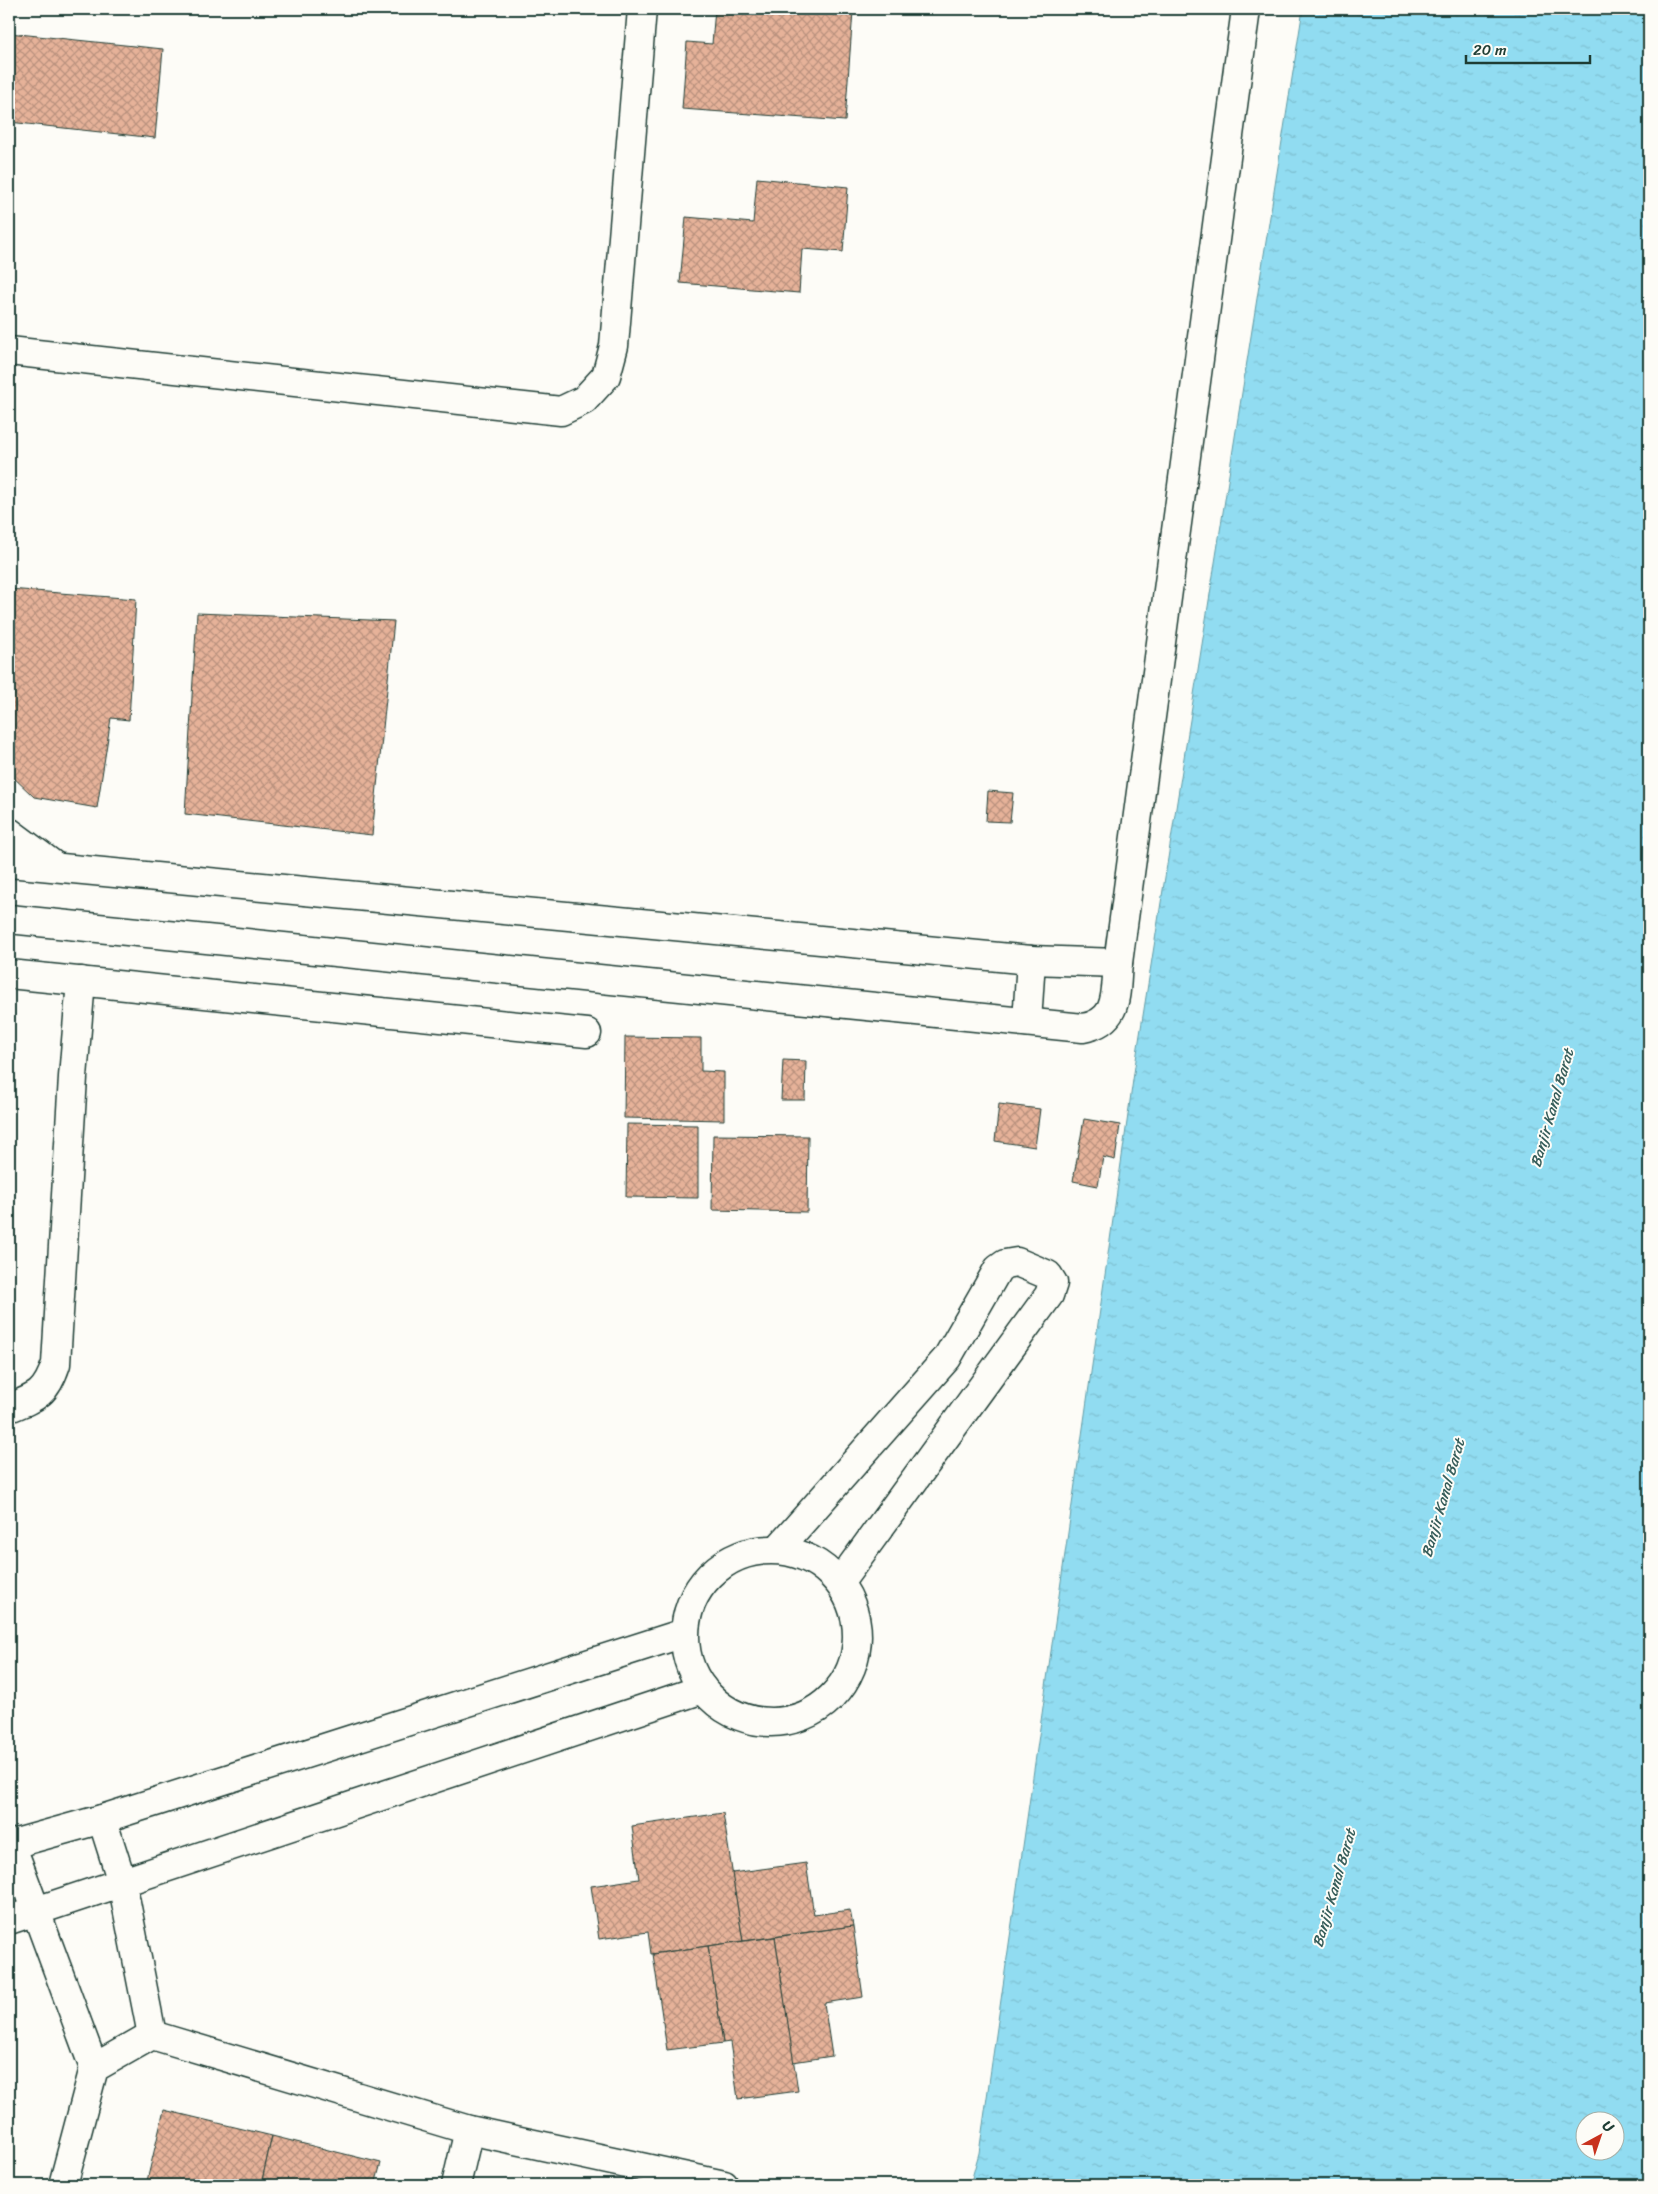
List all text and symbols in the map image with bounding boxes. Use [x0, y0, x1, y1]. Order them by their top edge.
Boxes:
scale bar [1466, 32, 1589, 64]
text: 20 m [1473, 37, 1507, 63]
water label: Banjir Kanal Barat [1523, 1044, 1582, 1170]
water label: Banjir Kanal Barat [1414, 1434, 1473, 1560]
water label: Banjir Kanal Barat [1305, 1824, 1364, 1950]
north arrow [1576, 2112, 1626, 2162]
text: U [1596, 2114, 1620, 2139]

